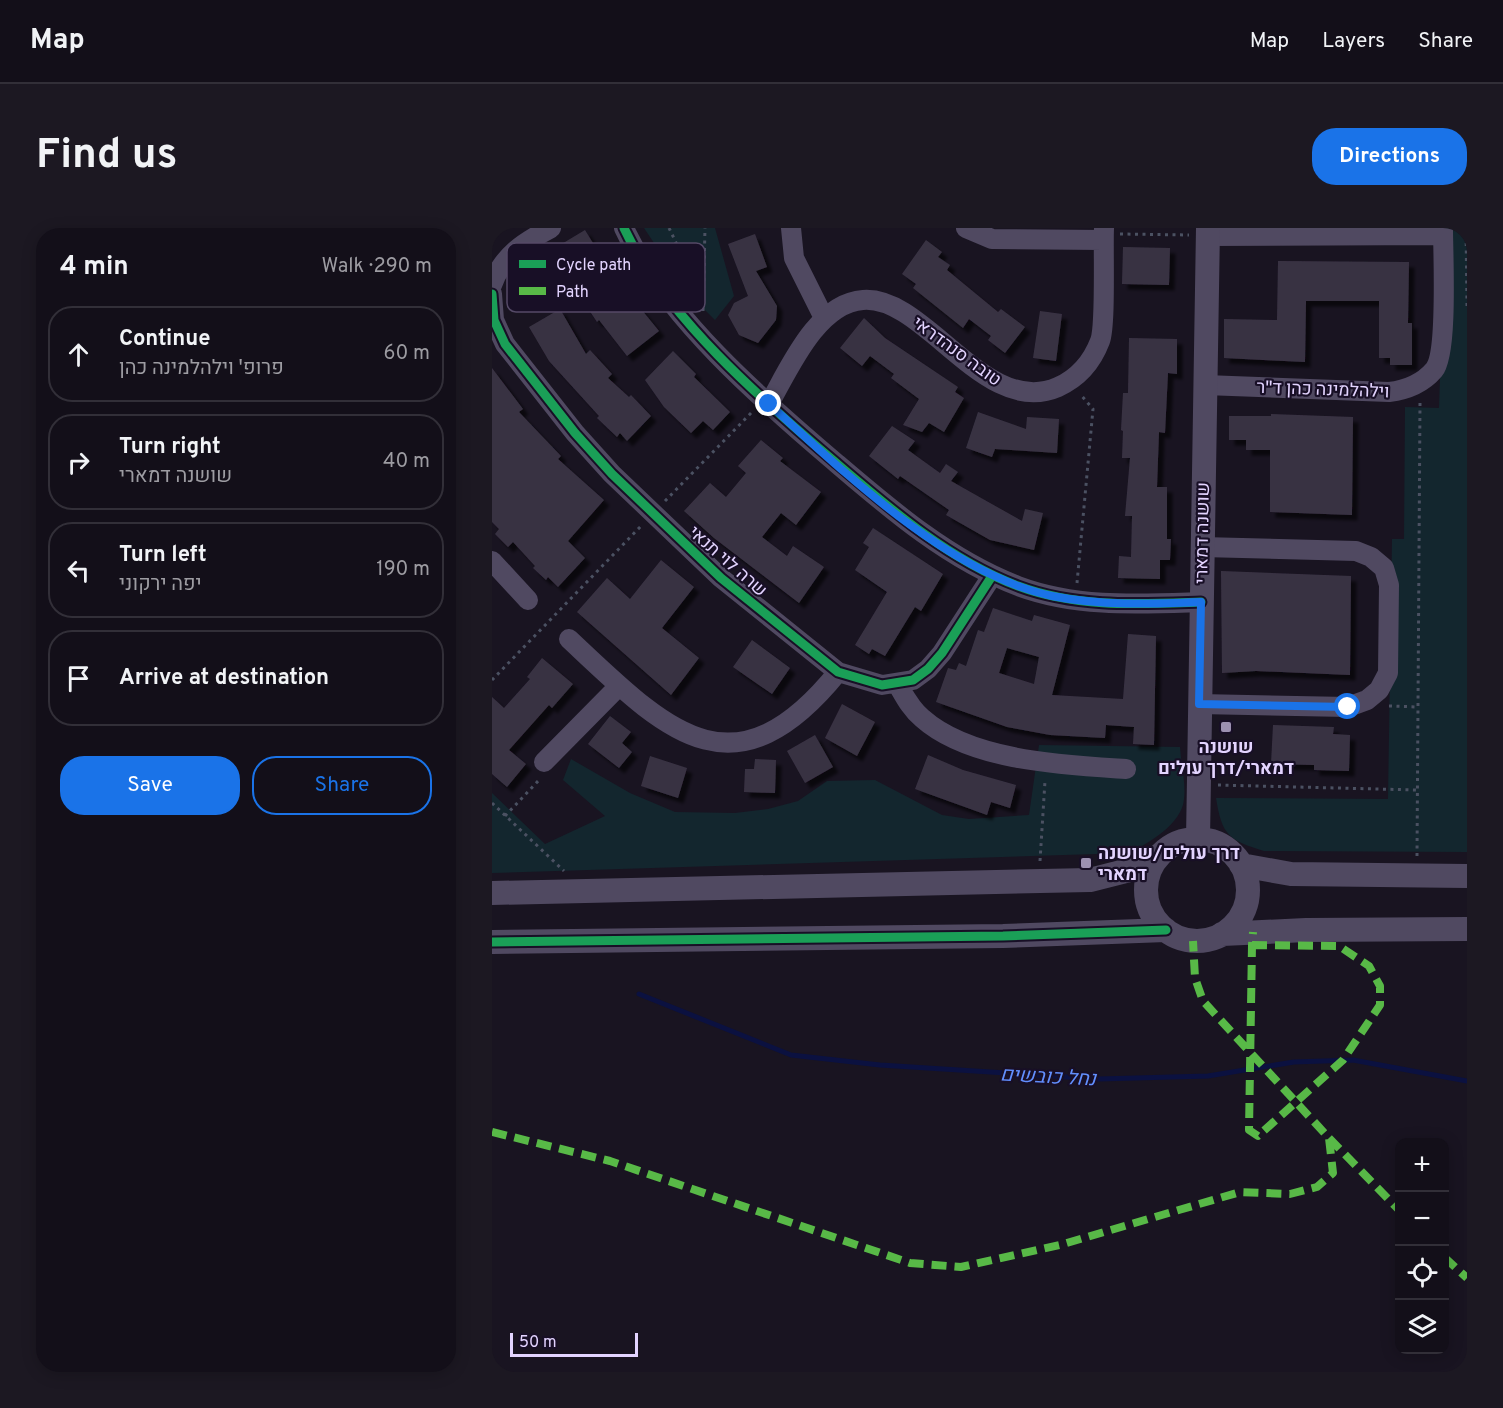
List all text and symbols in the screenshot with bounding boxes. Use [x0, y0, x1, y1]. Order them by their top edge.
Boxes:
text: Map [30, 23, 85, 59]
text: Map [1250, 28, 1289, 55]
text: Layers [1322, 28, 1385, 55]
text: Share [1418, 28, 1473, 55]
button: Directions [1312, 128, 1467, 185]
text: Find us [36, 130, 177, 183]
legend [507, 243, 705, 312]
text: 4 min [60, 251, 129, 284]
text: Walk · 290 m [321, 254, 432, 280]
text: Cycle path [556, 256, 631, 276]
text: Path [556, 283, 589, 303]
street label: טובה סנהדראי [907, 312, 1005, 392]
text: Continue [119, 326, 210, 353]
icon: ahead [62, 338, 95, 371]
text: 60 m [384, 341, 430, 367]
text: פרופ' וילהלמינה כהן [119, 356, 284, 382]
street label: וילהלמינה כהן ד"ר [1256, 377, 1390, 404]
route end [755, 390, 781, 416]
text: Turn right [119, 434, 221, 461]
icon: right [62, 446, 95, 479]
text: 40 m [383, 449, 430, 475]
text: שושנה דמארי [119, 464, 232, 490]
street label: שושנה דמארי [1191, 482, 1216, 584]
street label: שרה לוי תנאי [683, 522, 771, 603]
text: Turn left [119, 542, 207, 569]
icon: left [62, 554, 95, 587]
text: 190 m [376, 557, 430, 583]
text: יפה ירקוני [119, 572, 202, 598]
icon: arrive [62, 662, 95, 695]
text: Arrive at destination [119, 665, 329, 692]
route start [1334, 693, 1360, 719]
marker: שושנה דמארי/דרך עולים [1219, 720, 1233, 734]
place label: שושנה דמארי/דרך עולים [1158, 737, 1294, 781]
button: Save [60, 756, 240, 815]
button: Share [252, 756, 432, 815]
place label: דרך עולים/שושנה דמארי [1098, 843, 1240, 887]
marker: דרך עולים/שושנה דמארי [1079, 856, 1093, 870]
water label: נחל כובשים [999, 1063, 1098, 1094]
map controls [1395, 1138, 1449, 1354]
button: + [1395, 1138, 1449, 1192]
button: − [1395, 1192, 1449, 1246]
button: locate [1395, 1246, 1449, 1300]
button: layers [1395, 1300, 1449, 1354]
scale bar [510, 1330, 638, 1358]
text: 50 m [519, 1333, 557, 1353]

